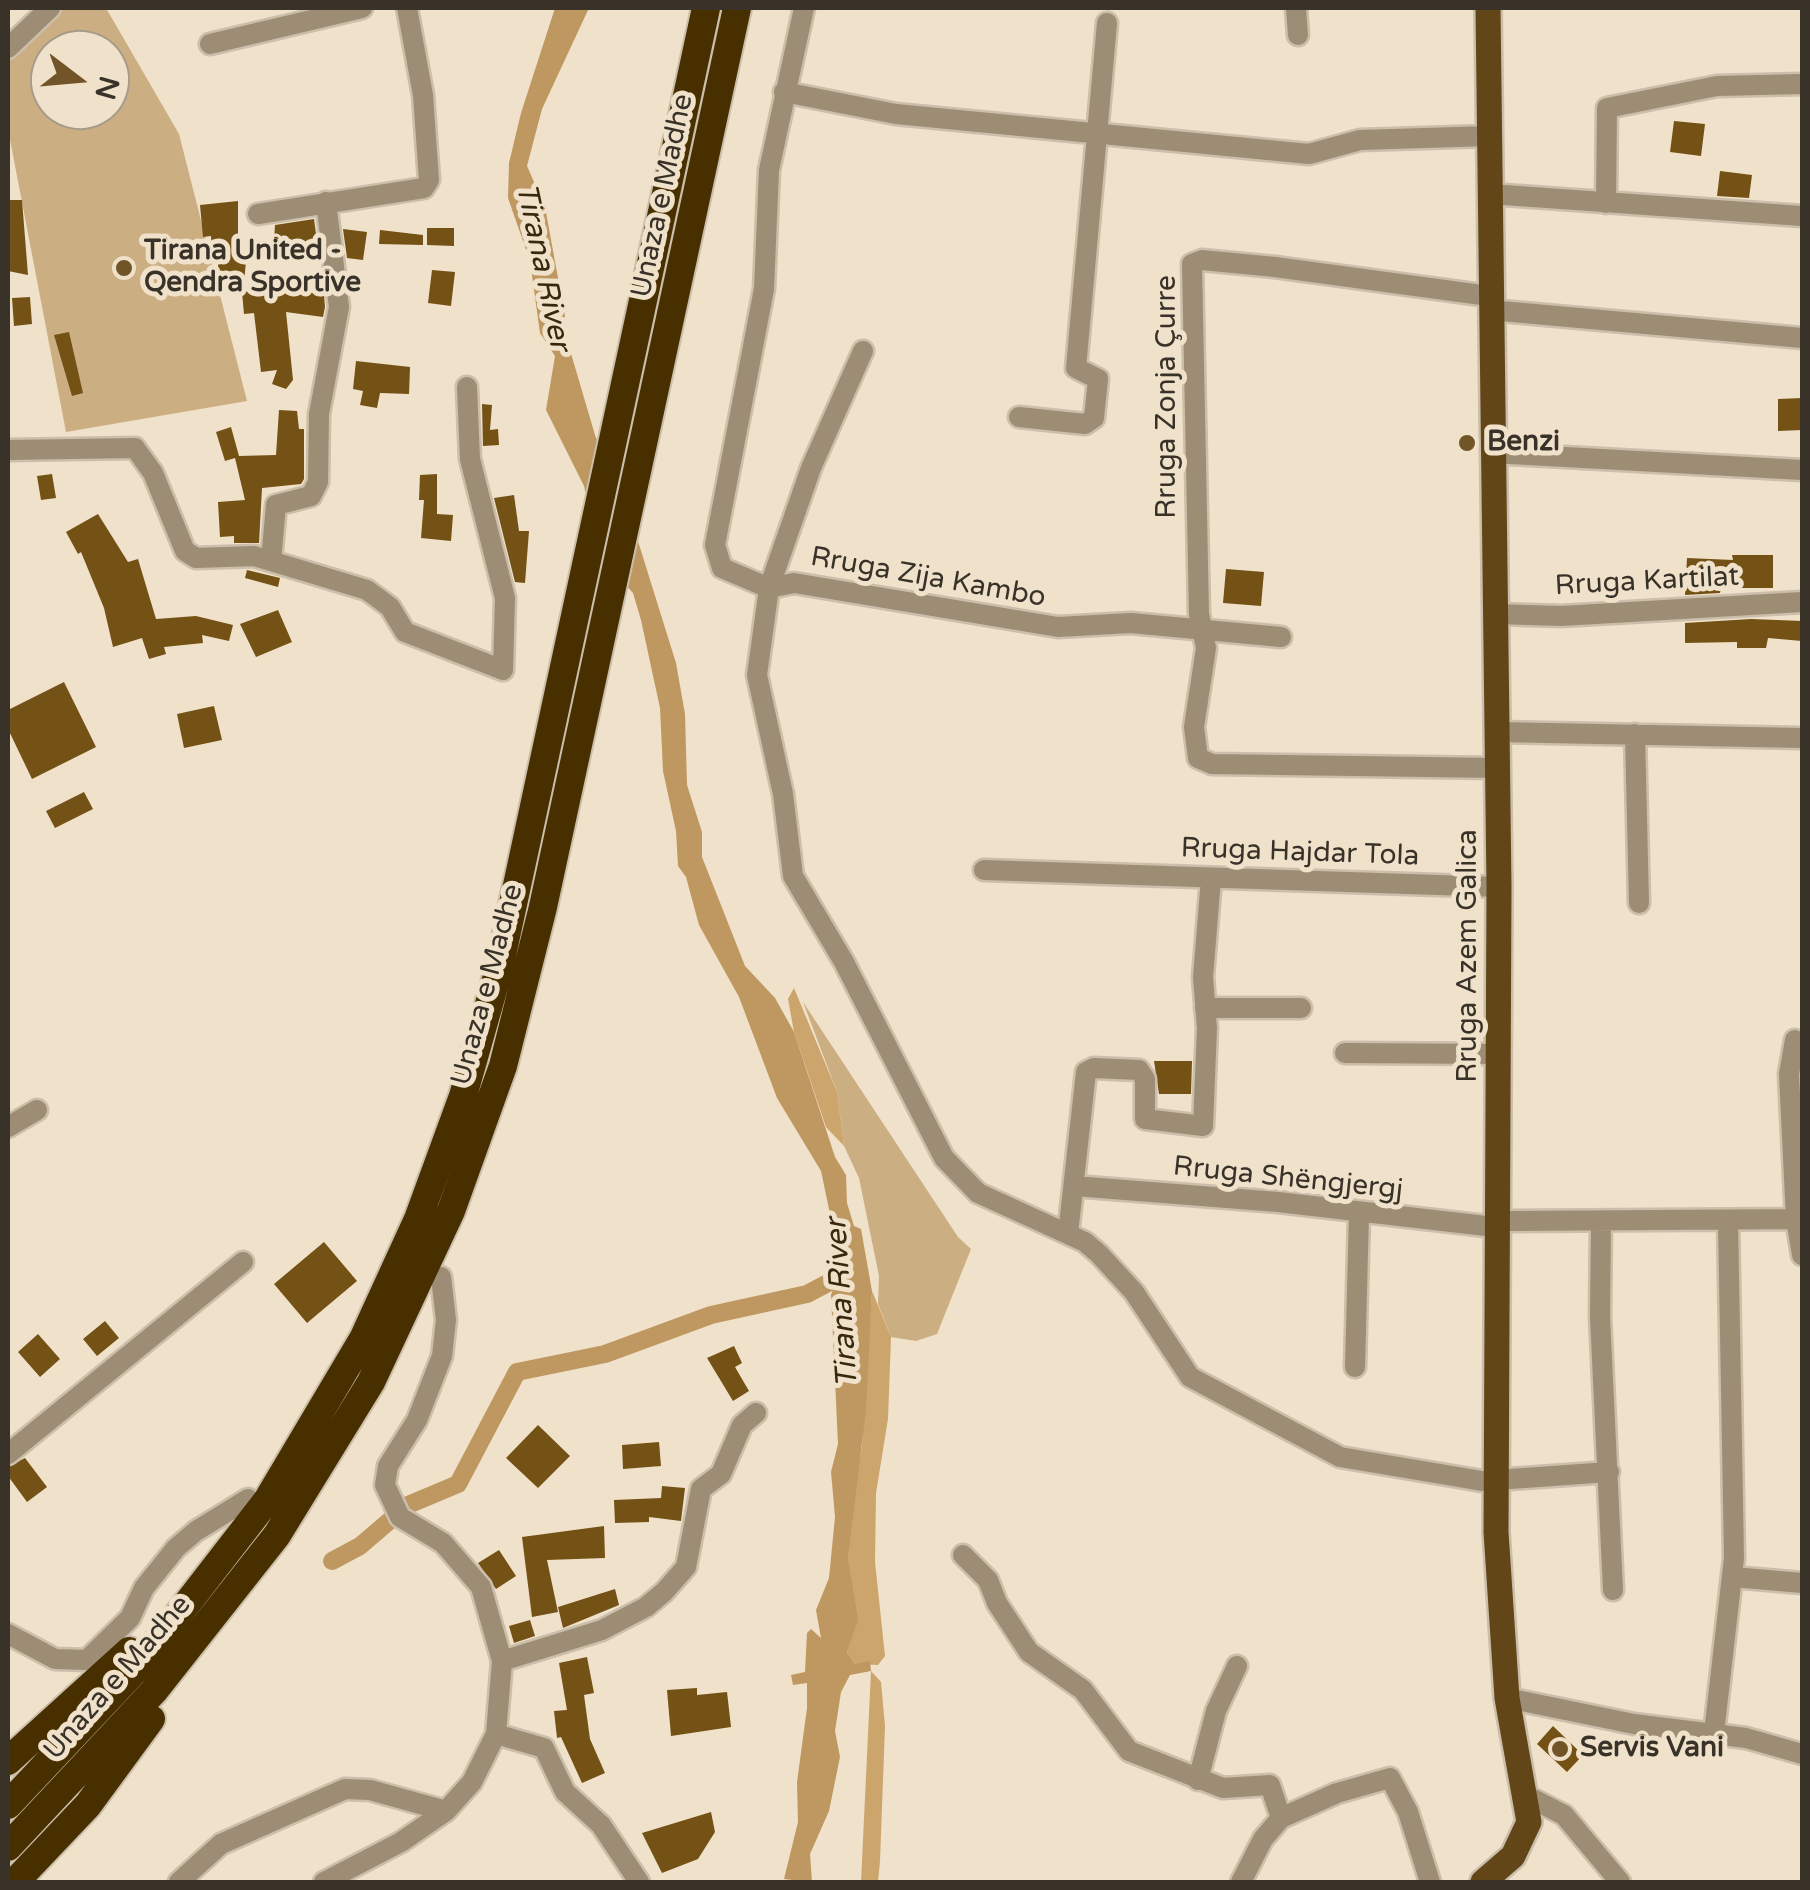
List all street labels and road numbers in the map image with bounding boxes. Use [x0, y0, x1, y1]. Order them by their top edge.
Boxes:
street label: Unaza e Madhe [625, 91, 701, 301]
street label: Rruga Zonja Çurre [1151, 275, 1185, 519]
street label: Rruga Zija Kambo [808, 541, 1048, 615]
street label: Rruga Kartilat [1554, 560, 1740, 604]
street label: Rruga Azem Galica [1452, 829, 1486, 1083]
street label: Rruga Hajdar Tola [1180, 832, 1420, 874]
street label: Unaza e Madhe [445, 881, 531, 1089]
street label: Rruga Shëngjergj [1171, 1150, 1405, 1208]
street label: Unaza e Madhe [37, 1589, 199, 1767]

